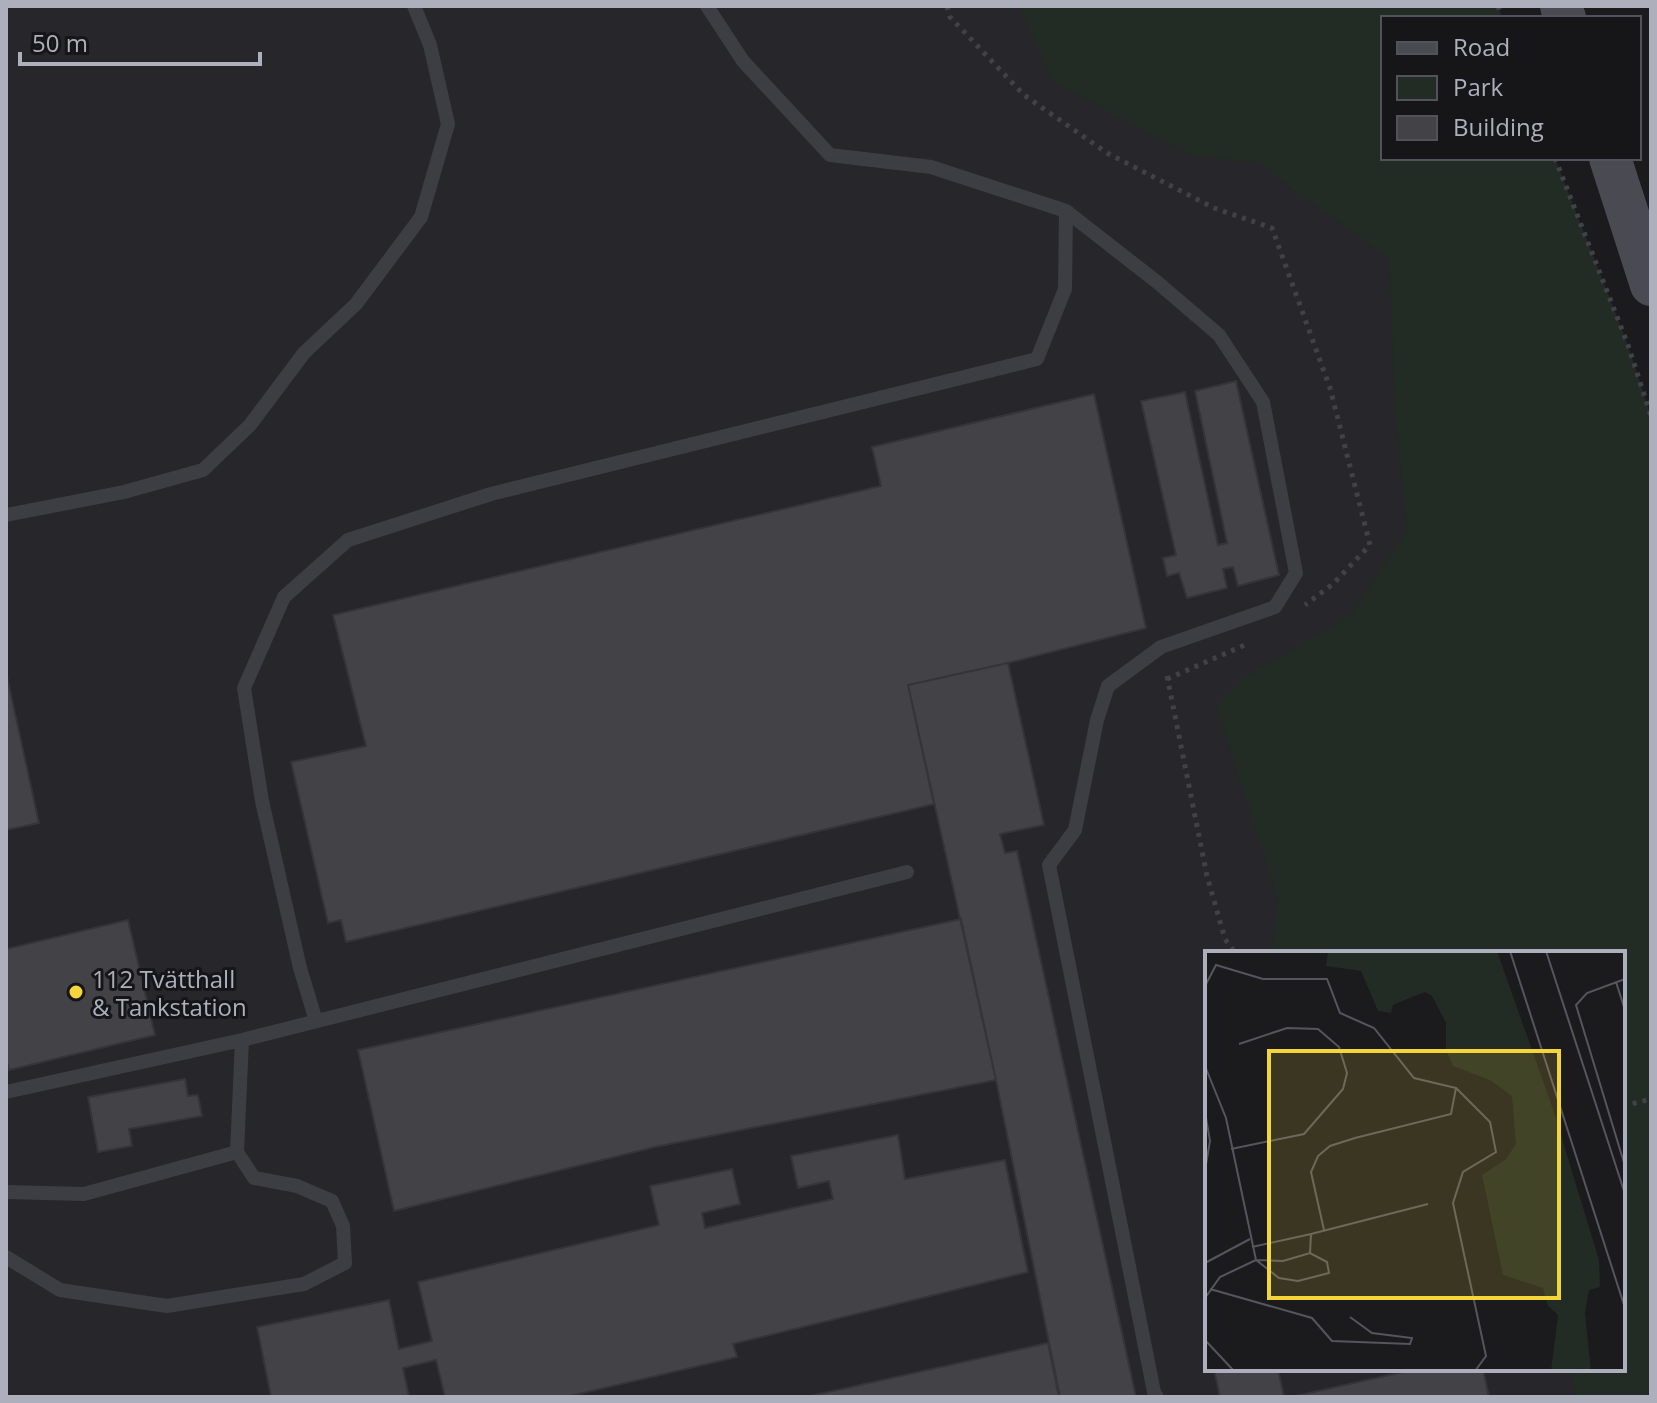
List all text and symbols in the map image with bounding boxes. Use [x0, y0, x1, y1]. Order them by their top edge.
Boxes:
scale bar [20, 16, 260, 66]
legend [1381, 16, 1641, 160]
text: 50 m [32, 26, 88, 59]
text: Road [1453, 30, 1510, 63]
text: Park [1453, 70, 1504, 103]
text: Building [1453, 110, 1544, 143]
inset map [1205, 951, 1625, 1371]
place label: 112 Tvätthall & Tankstation [92, 962, 247, 1023]
marker: 112 Tvätthall & Tankstation [67, 983, 85, 1001]

